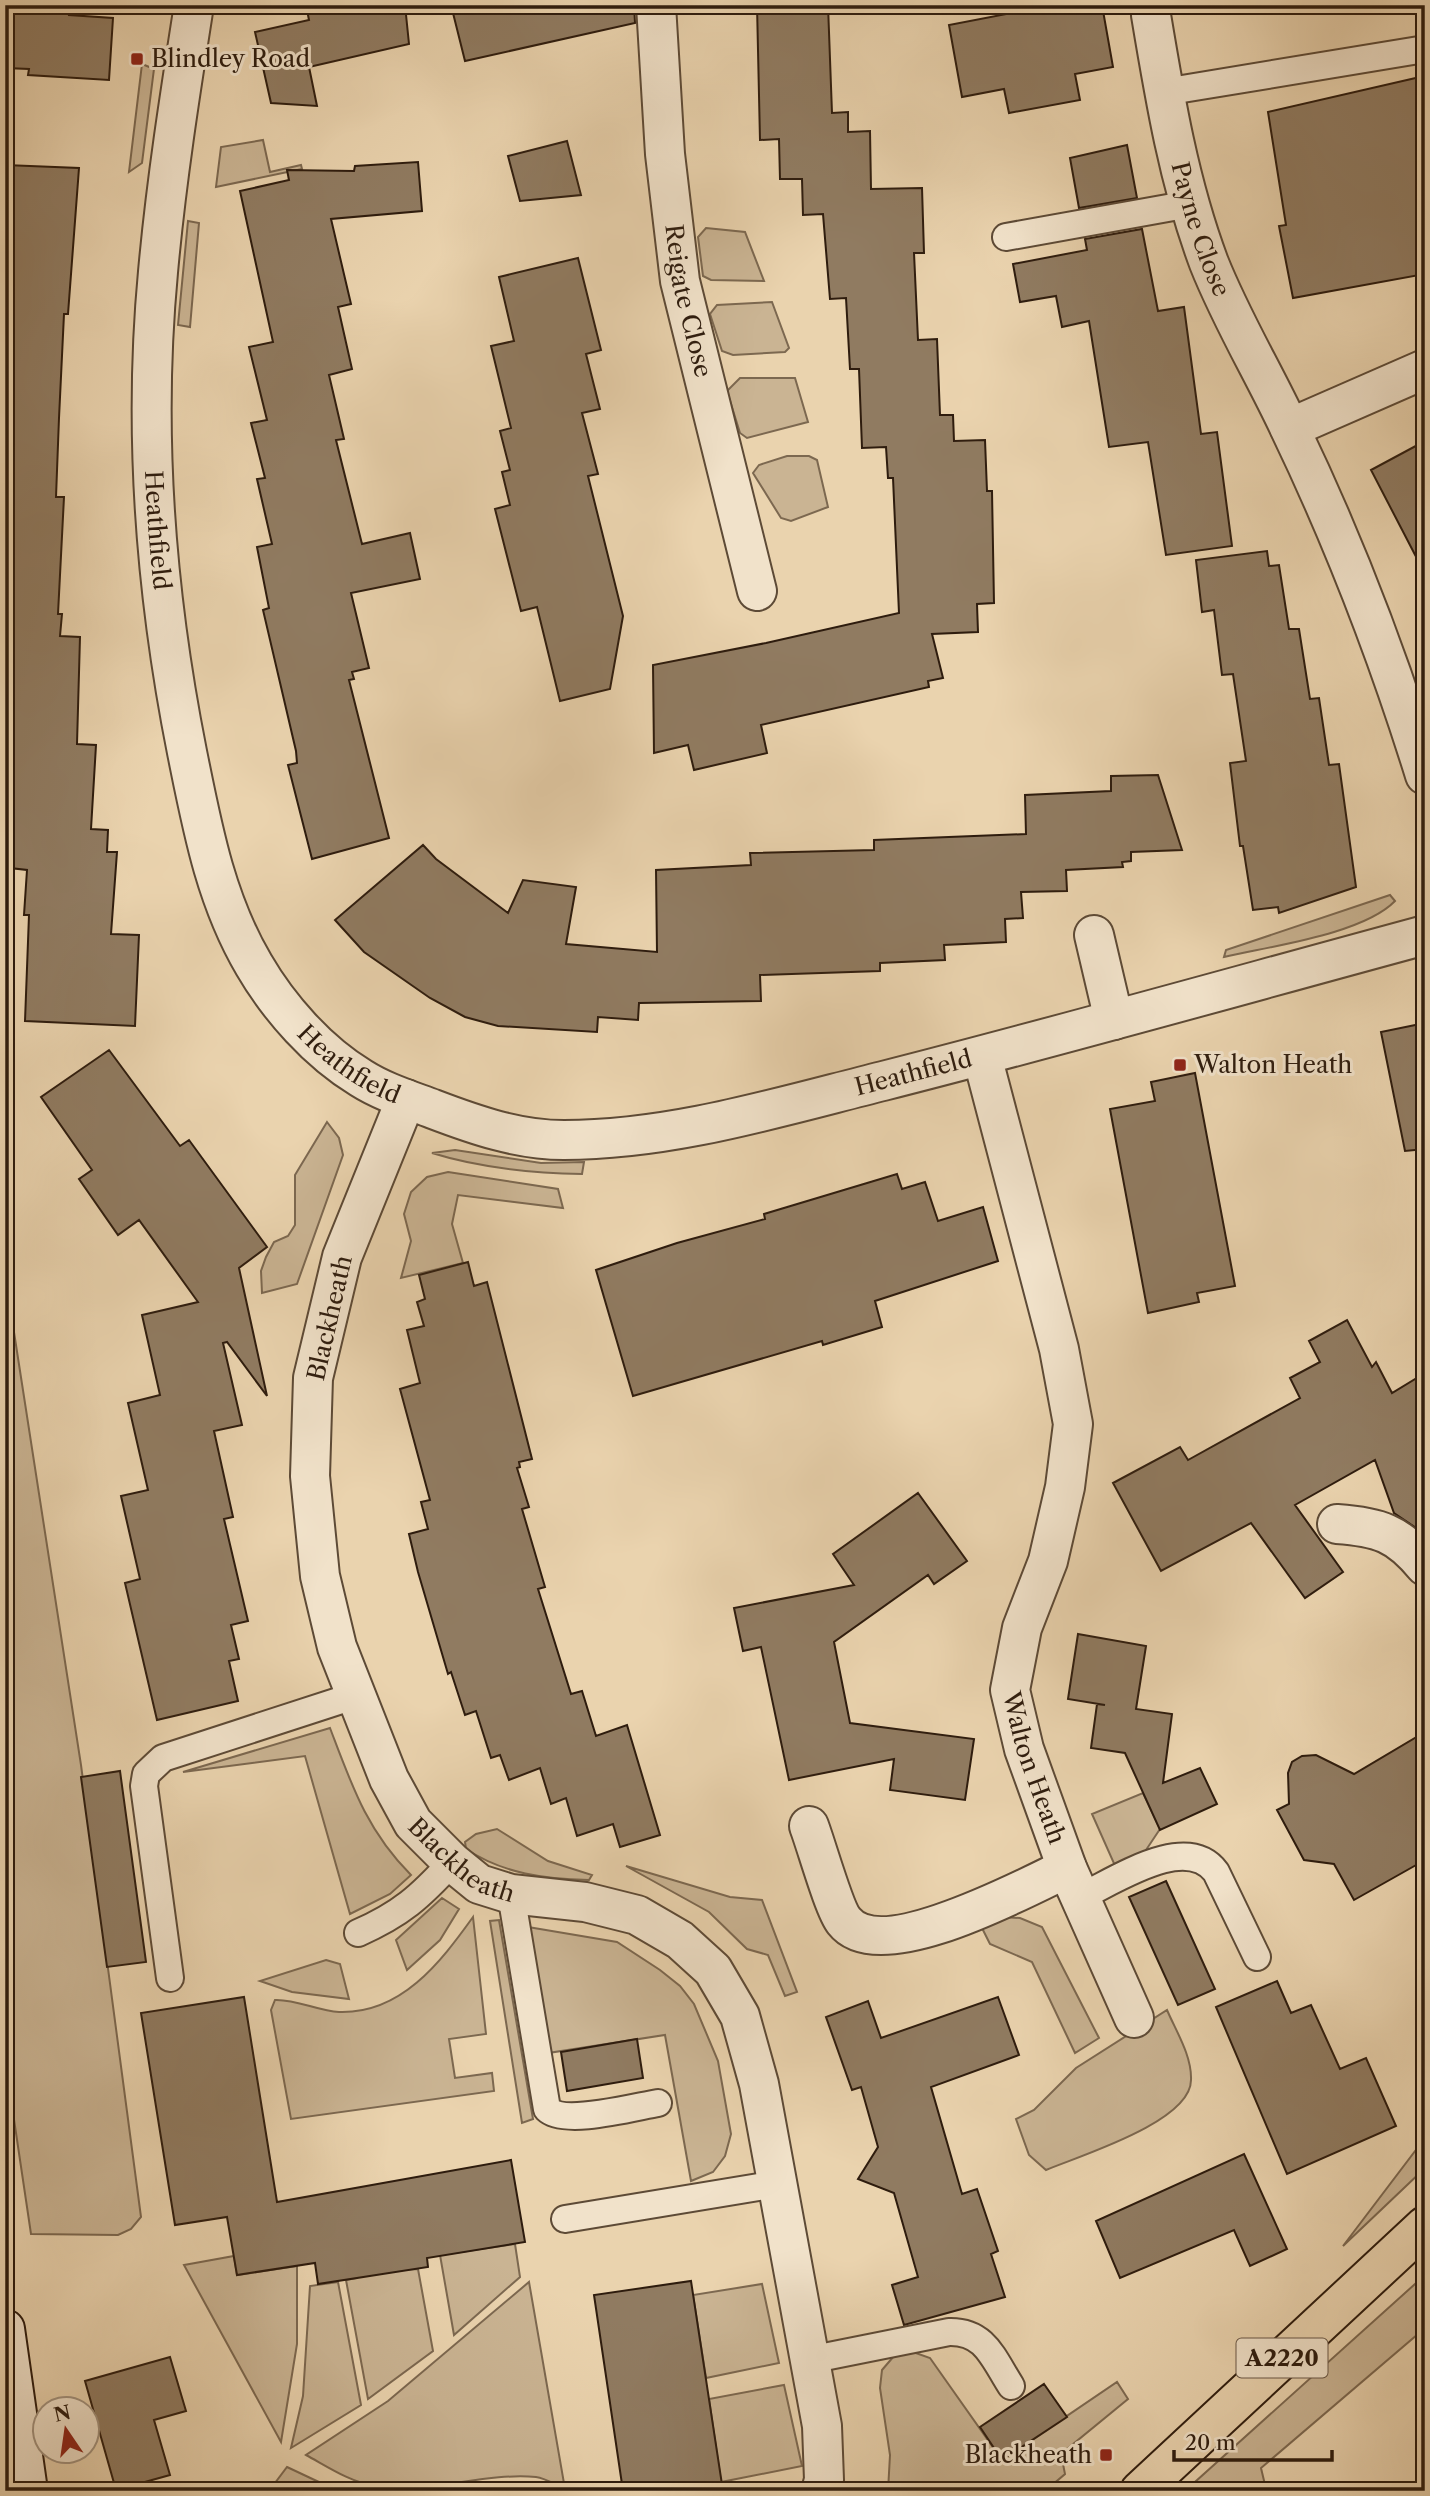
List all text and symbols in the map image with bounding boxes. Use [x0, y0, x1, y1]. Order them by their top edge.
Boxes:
place label: Blindley Road [151, 44, 311, 73]
marker: Blindley Road [129, 51, 145, 67]
street label: Payne Close [1165, 159, 1236, 301]
street label: Reigate Close [659, 222, 718, 380]
street label: Heathfield [139, 470, 177, 592]
street label: Heathfield [291, 1018, 405, 1110]
street label: Heathfield [852, 1044, 975, 1102]
place label: Walton Heath [1193, 1050, 1352, 1079]
marker: Walton Heath [1172, 1057, 1188, 1073]
street label: Blackheath [301, 1253, 358, 1383]
street label: Walton Heath [997, 1688, 1072, 1848]
street label: Blackheath [402, 1812, 518, 1908]
road number: A2220 [1236, 2338, 1328, 2378]
north arrow [32, 2394, 102, 2464]
text: N [52, 2401, 73, 2427]
scale bar [1174, 2419, 1332, 2463]
text: 20 m [1185, 2430, 1236, 2455]
place label: Blackheath [964, 2440, 1092, 2469]
marker: Blackheath [1098, 2447, 1114, 2463]

